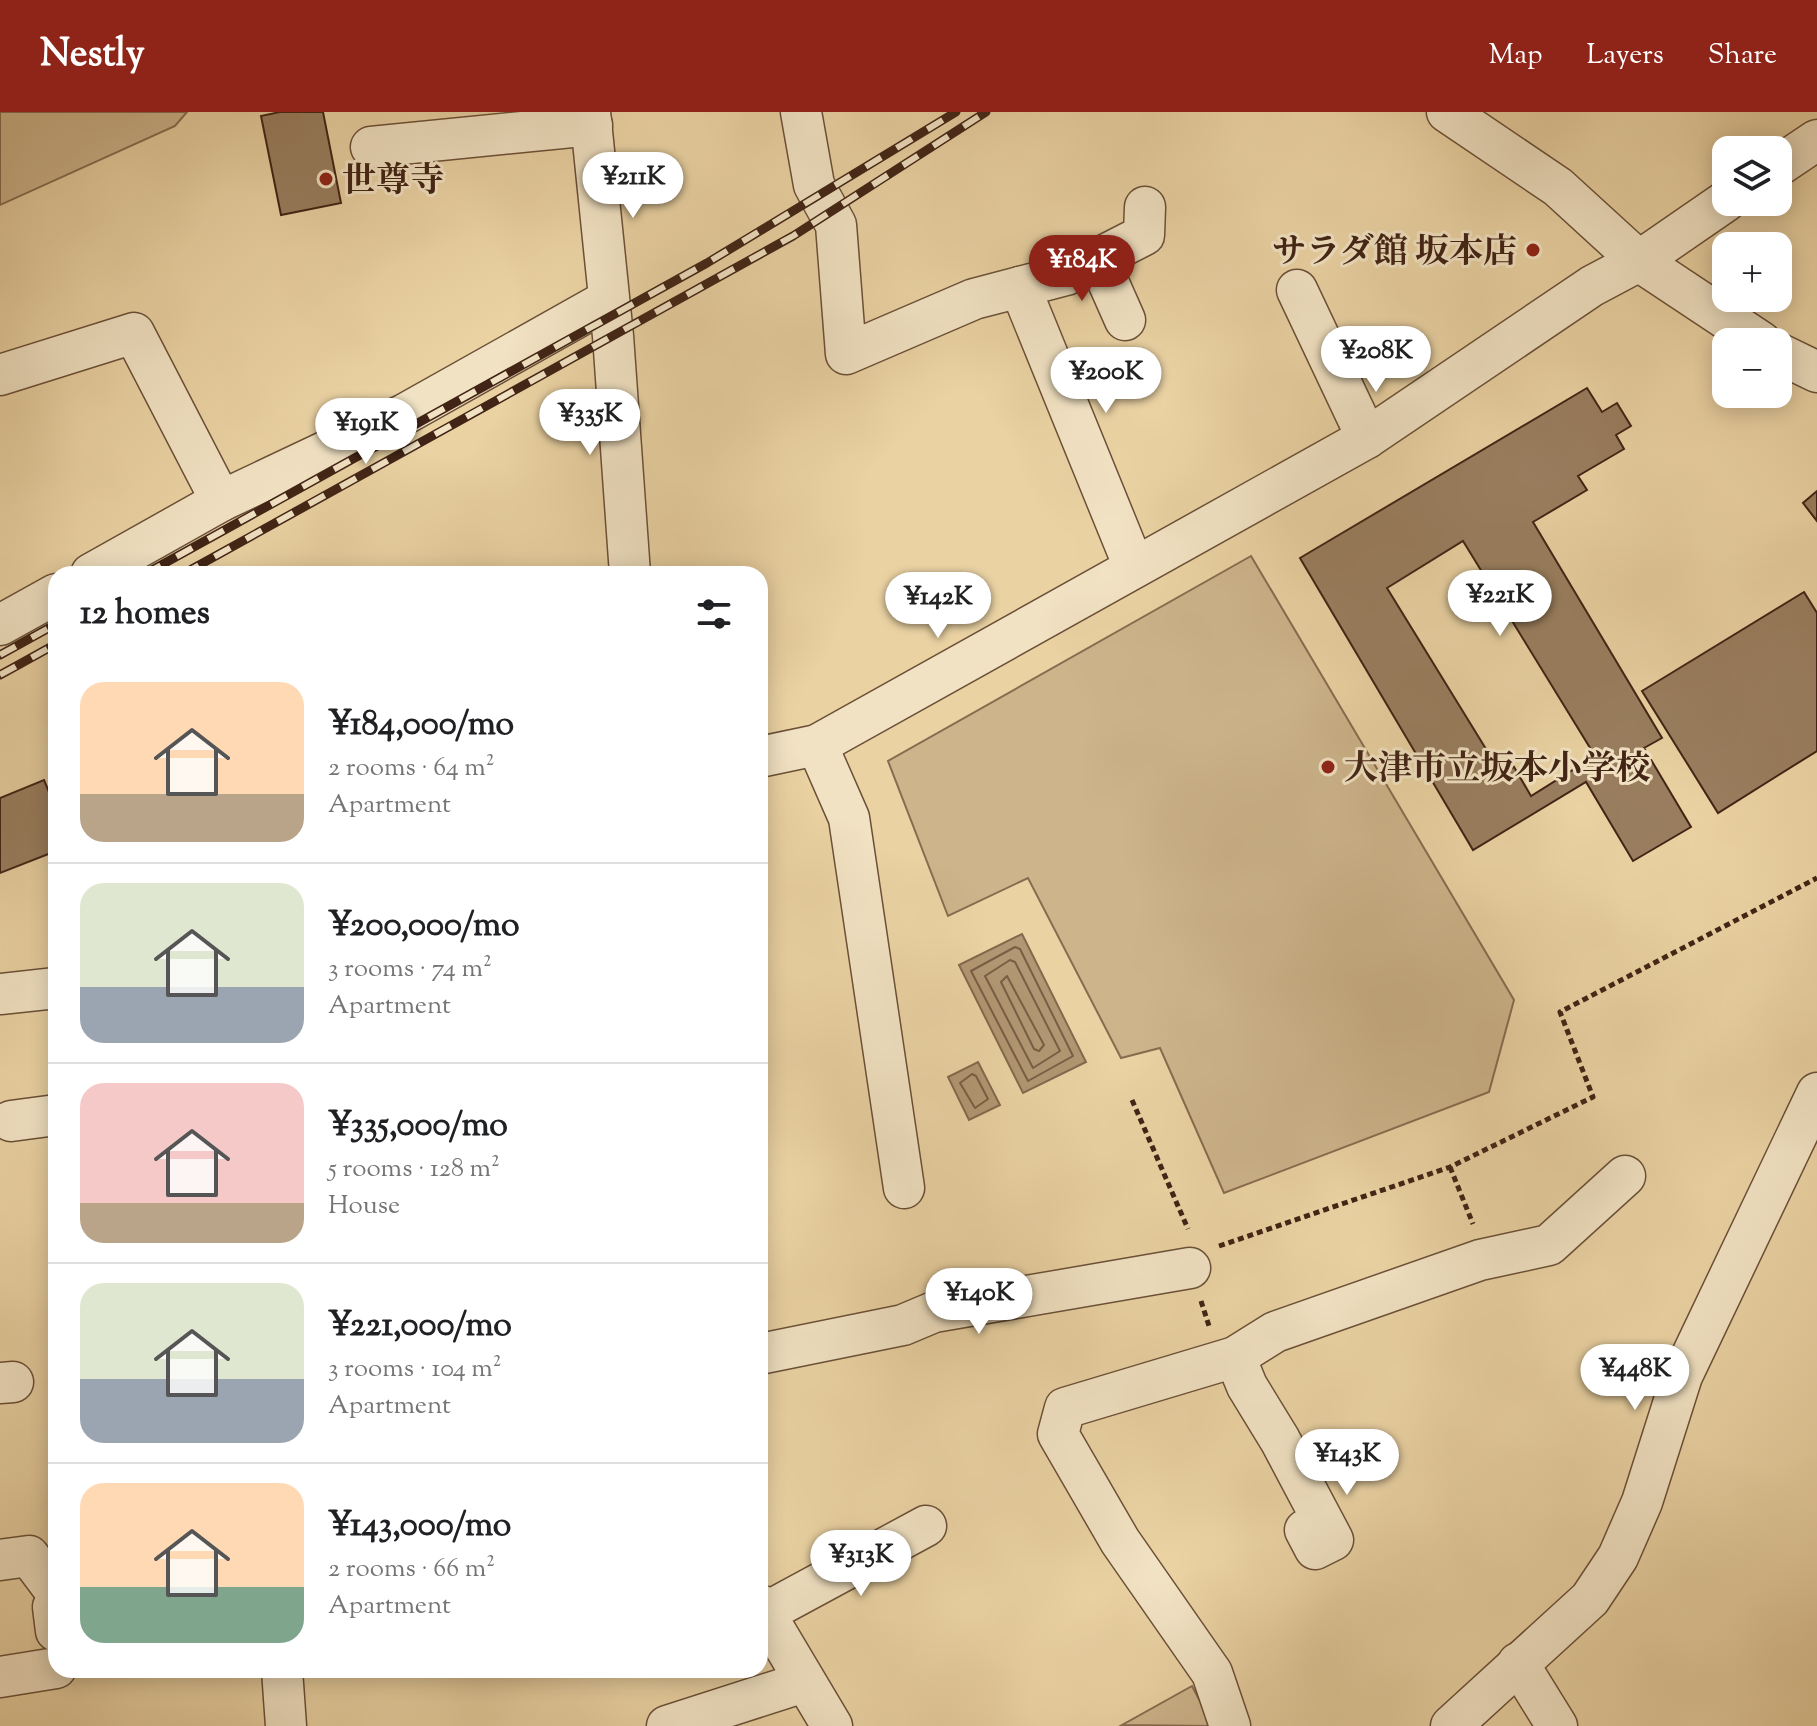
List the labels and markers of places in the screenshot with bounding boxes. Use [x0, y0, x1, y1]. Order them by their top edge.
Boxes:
pin: ¥211K [577, 152, 689, 220]
place label: 世尊寺 [342, 158, 444, 207]
marker: 世尊寺 [317, 170, 335, 188]
place label: サラダ館 坂本店 [1272, 229, 1517, 278]
pin: ¥184K [1026, 235, 1138, 303]
marker: サラダ館 坂本店 [1524, 241, 1542, 259]
pin: ¥208K [1320, 326, 1432, 394]
pin: ¥200K [1050, 347, 1162, 415]
pin: ¥335K [534, 389, 646, 457]
pin: ¥191K [310, 398, 422, 466]
pin: ¥221K [1444, 570, 1556, 638]
pin: ¥142K [882, 572, 994, 640]
place label: 大津市立坂本小学校 [1344, 746, 1650, 795]
marker: 大津市立坂本小学校 [1319, 758, 1337, 776]
pin: ¥140K [923, 1268, 1035, 1336]
pin: ¥448K [1579, 1344, 1691, 1412]
pin: ¥143K [1291, 1429, 1403, 1497]
pin: ¥313K [805, 1530, 917, 1598]

